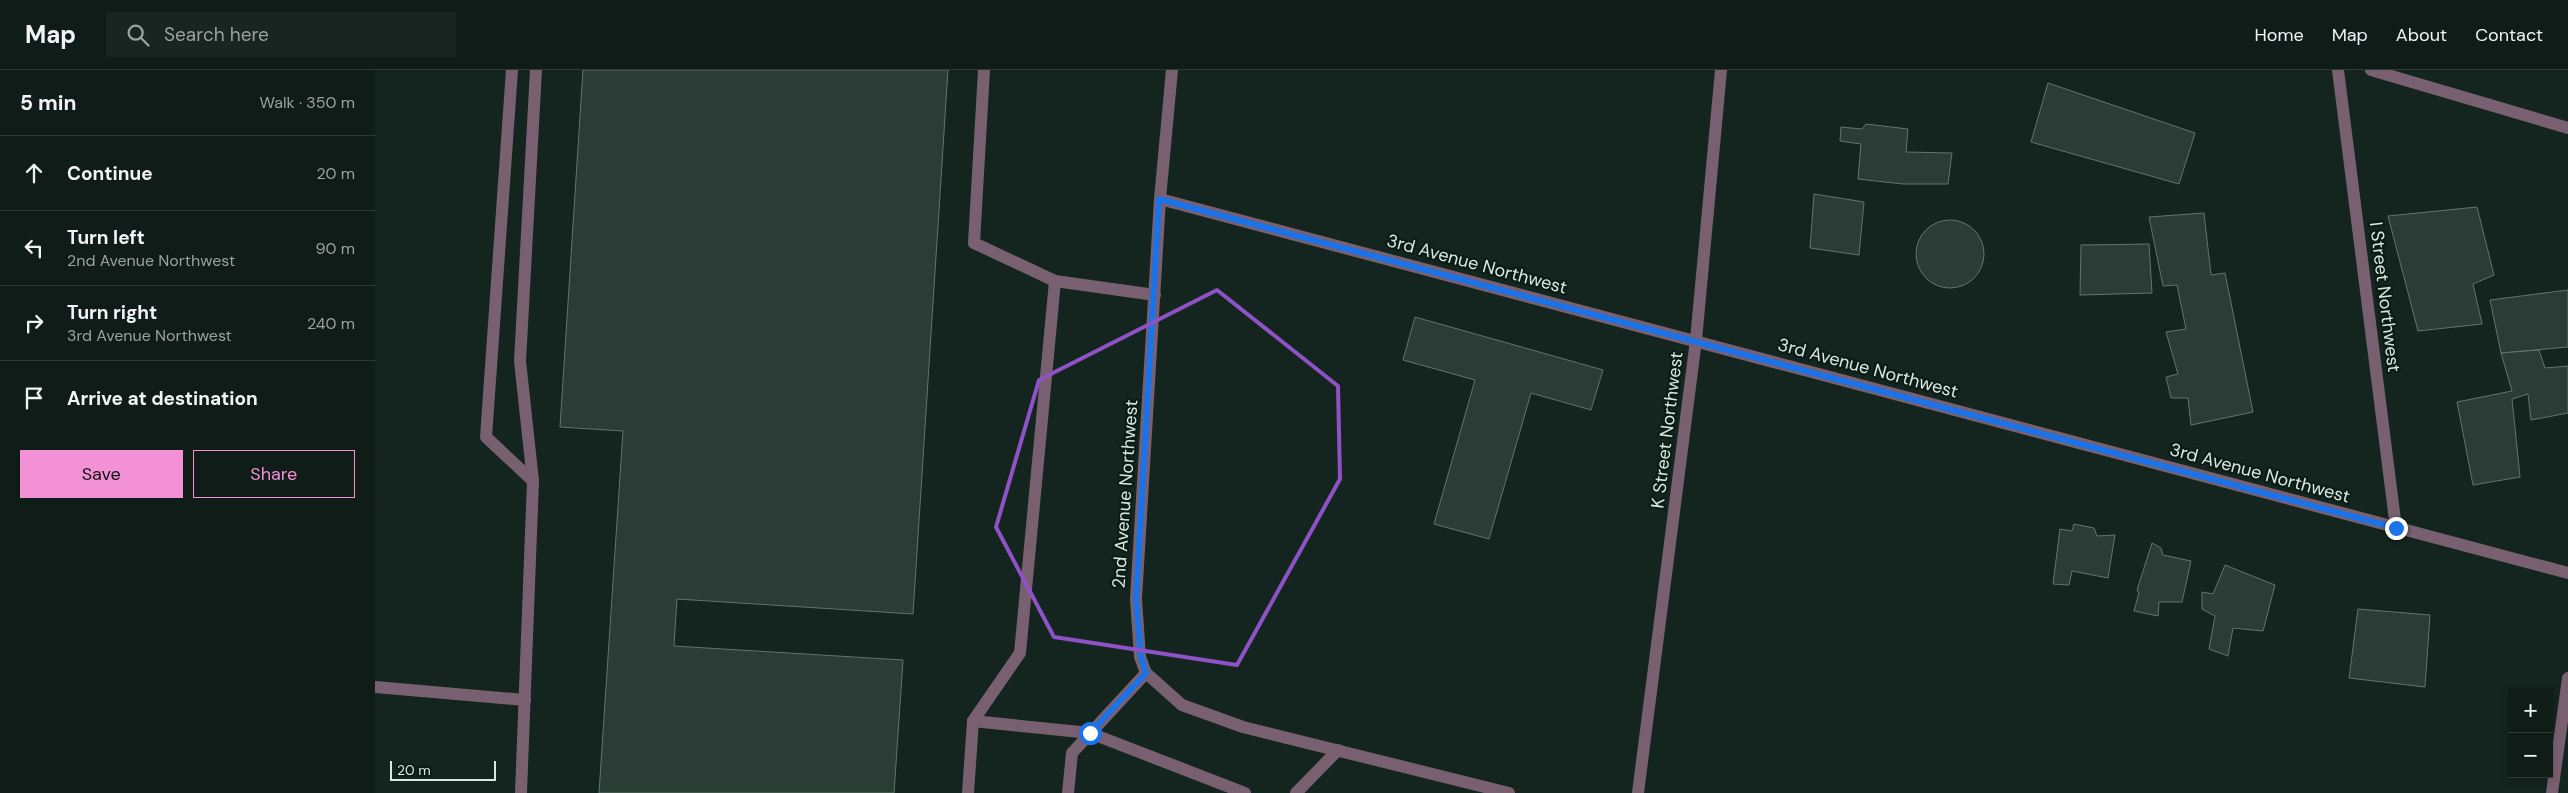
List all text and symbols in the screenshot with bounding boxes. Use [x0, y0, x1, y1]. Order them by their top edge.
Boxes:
search box [106, 12, 456, 57]
text: Map [25, 19, 76, 50]
icon: search [124, 21, 152, 49]
text: Search here [164, 22, 269, 47]
text: Home [2254, 23, 2304, 47]
text: Map [2332, 23, 2368, 47]
text: About [2396, 23, 2447, 47]
text: Contact [2475, 23, 2543, 47]
text: 5 min [20, 89, 76, 117]
text: Walk · 350 m [260, 92, 355, 113]
icon: ahead [20, 159, 48, 187]
text: Continue [67, 161, 153, 186]
text: 20 m [316, 163, 355, 184]
street label: I Street Northwest [2364, 220, 2406, 374]
text: Turn left [67, 225, 145, 250]
street label: 3rd Avenue Northwest [1384, 228, 1570, 300]
icon: left [20, 234, 48, 262]
text: 90 m [315, 238, 355, 259]
text: 2nd Avenue Northwest [67, 250, 235, 271]
text: Turn right [67, 300, 157, 325]
icon: right [20, 309, 48, 337]
text: 240 m [307, 313, 355, 334]
text: 3rd Avenue Northwest [67, 325, 232, 346]
street label: 3rd Avenue Northwest [1775, 332, 1961, 404]
street label: K Street Northwest [1645, 350, 1689, 510]
icon: arrive [20, 384, 48, 412]
text: Arrive at destination [67, 386, 258, 411]
street label: 2nd Avenue Northwest [1106, 399, 1144, 589]
street label: 3rd Avenue Northwest [2167, 437, 2353, 509]
button: Save [20, 450, 183, 498]
button: Share [193, 450, 355, 498]
route end [2385, 517, 2408, 540]
map controls [2508, 688, 2553, 778]
button: + [2508, 688, 2553, 733]
route start [1079, 722, 1102, 745]
button: − [2508, 733, 2553, 778]
scale bar [390, 758, 496, 781]
text: 20 m [397, 761, 431, 779]

